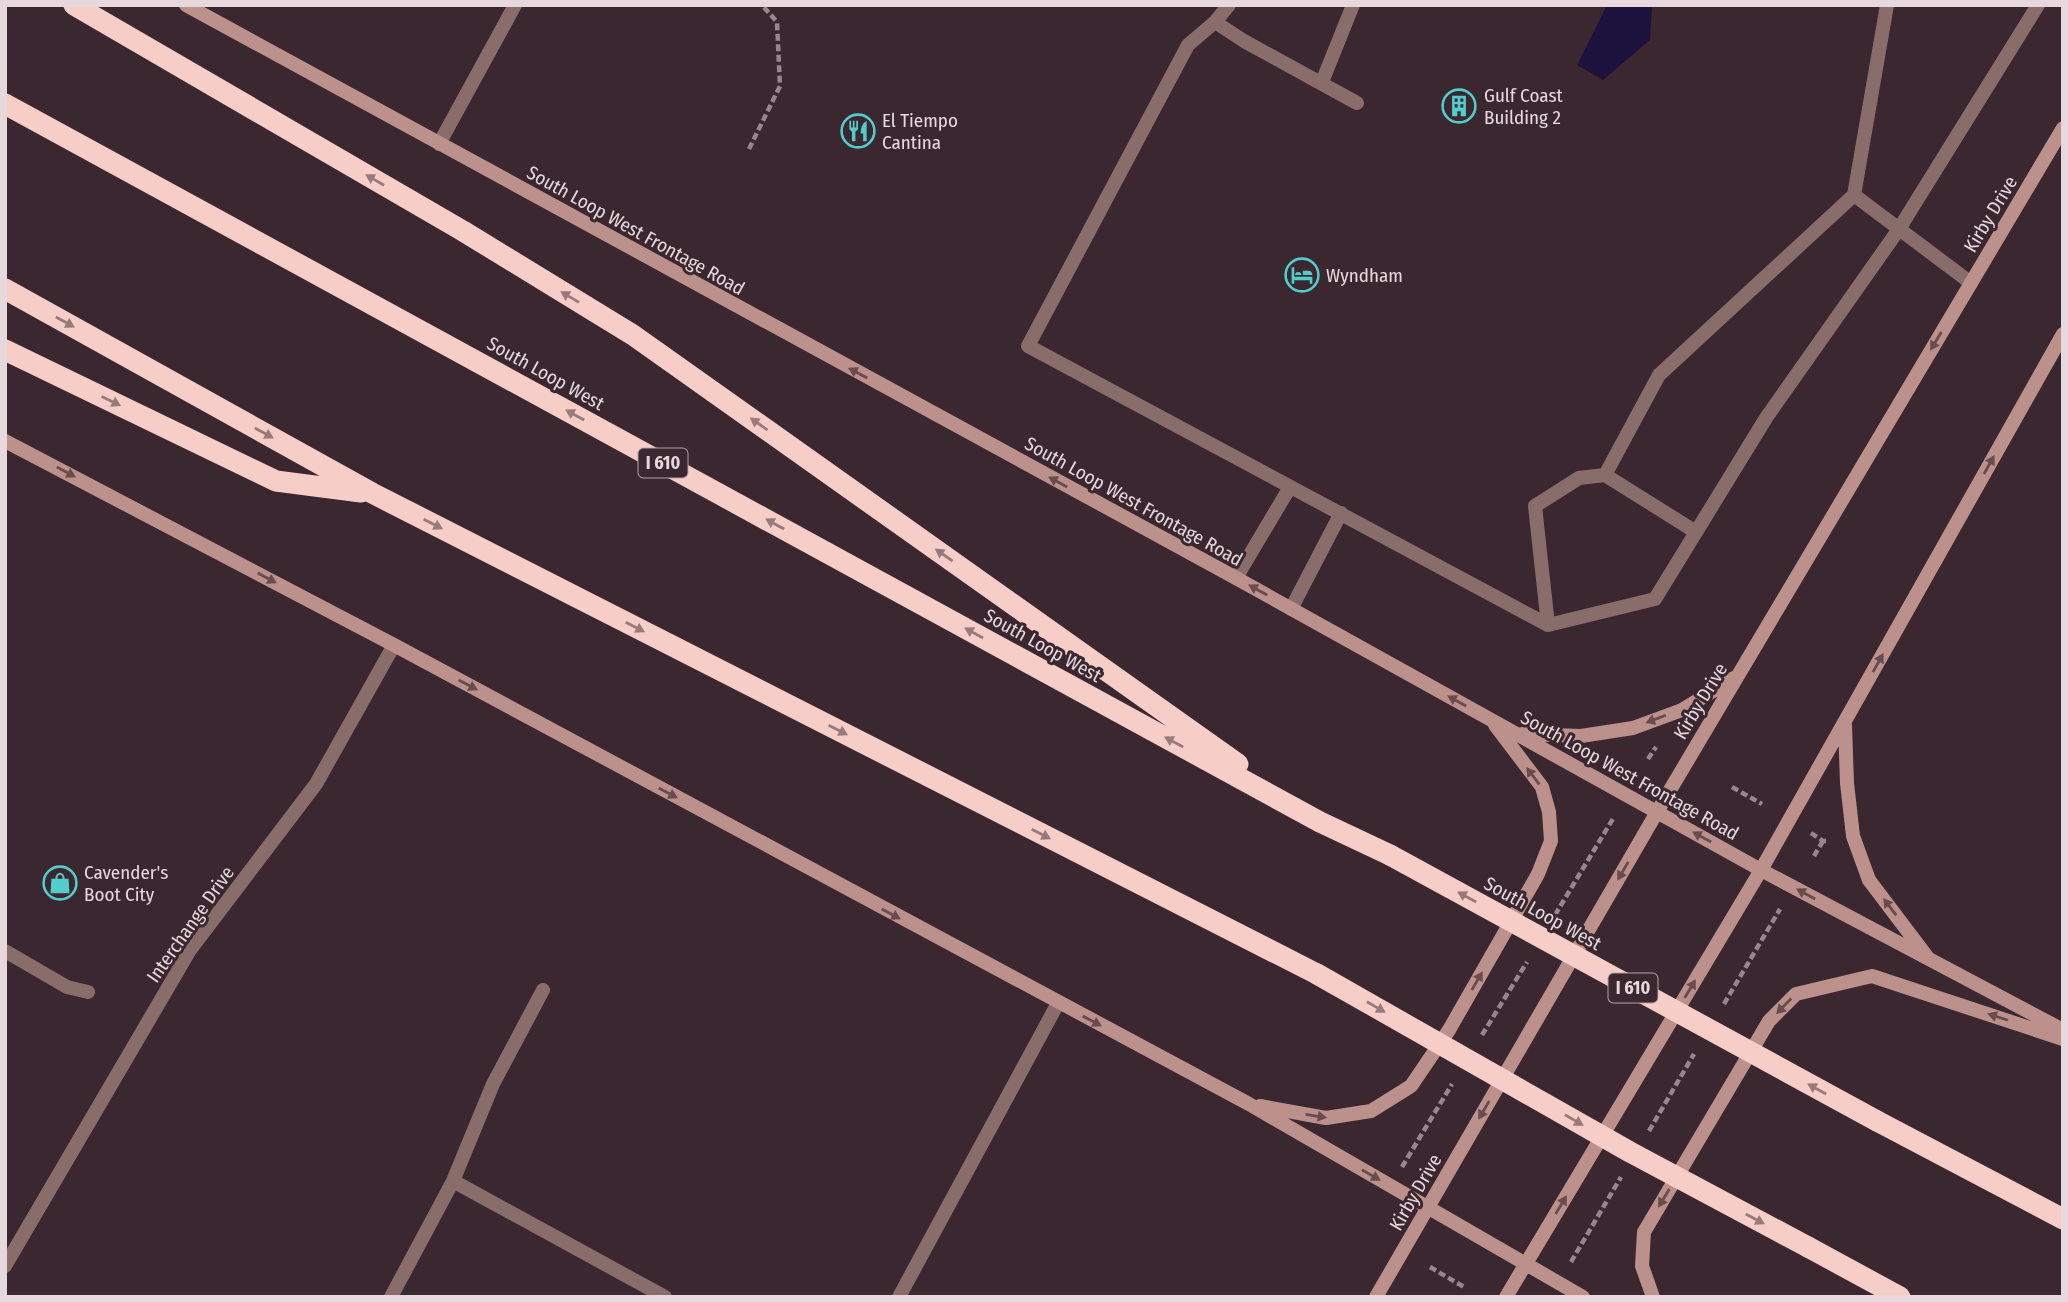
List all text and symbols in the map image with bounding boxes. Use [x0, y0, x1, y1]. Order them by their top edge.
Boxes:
place label: Gulf Coast Building 2 [1484, 84, 1564, 129]
building icon: Gulf Coast Building 2 [1440, 87, 1478, 125]
place label: El Tiempo Cantina [882, 109, 958, 154]
restaurant icon: El Tiempo Cantina [839, 112, 877, 150]
street label: South Loop West Frontage Road [523, 161, 749, 300]
street label: Kirby Drive [1959, 172, 2022, 256]
one-way arrow [365, 174, 385, 186]
hotel icon: Wyndham [1283, 256, 1321, 294]
place label: Wyndham [1326, 264, 1403, 287]
one-way arrow [561, 290, 580, 303]
one-way arrow [55, 316, 75, 328]
street label: South Loop West [483, 332, 609, 415]
one-way arrow [1930, 332, 1942, 351]
one-way arrow [849, 367, 868, 379]
one-way arrow [101, 396, 121, 407]
one-way arrow [565, 409, 585, 421]
one-way arrow [750, 417, 768, 431]
one-way arrow [254, 427, 273, 439]
street label: South Loop West Frontage Road [1021, 432, 1247, 571]
road number: I 610 [638, 448, 688, 477]
one-way arrow [1983, 455, 1995, 474]
one-way arrow [56, 466, 76, 478]
one-way arrow [1048, 476, 1068, 488]
one-way arrow [765, 518, 784, 530]
one-way arrow [423, 519, 443, 530]
one-way arrow [935, 548, 953, 562]
one-way arrow [257, 573, 277, 584]
one-way arrow [1248, 584, 1268, 596]
street label: South Loop West [980, 604, 1106, 687]
one-way arrow [626, 621, 646, 633]
one-way arrow [965, 627, 984, 639]
one-way arrow [1872, 653, 1884, 673]
street label: Kirby Drive [1669, 659, 1732, 743]
one-way arrow [458, 679, 478, 691]
one-way arrow [1447, 695, 1467, 707]
street label: South Loop West Frontage Road [1517, 706, 1743, 845]
one-way arrow [1646, 714, 1667, 725]
one-way arrow [828, 725, 848, 736]
one-way arrow [1164, 736, 1184, 748]
one-way arrow [1526, 767, 1541, 785]
one-way arrow [658, 787, 678, 799]
one-way arrow [1031, 828, 1051, 839]
one-way arrow [1692, 831, 1711, 843]
place label: Cavender's Boot City [84, 861, 168, 906]
one-way arrow [1617, 861, 1629, 881]
street label: Interchange Drive [142, 862, 239, 987]
shop icon: Cavender's Boot City [41, 864, 79, 902]
street label: South Loop West [1480, 872, 1606, 955]
one-way arrow [1797, 888, 1816, 900]
one-way arrow [1457, 892, 1477, 903]
one-way arrow [1882, 899, 1897, 917]
one-way arrow [881, 908, 901, 919]
one-way arrow [1471, 971, 1484, 990]
road number: I 610 [1608, 973, 1658, 1002]
one-way arrow [1684, 979, 1696, 998]
one-way arrow [1776, 997, 1792, 1014]
one-way arrow [1366, 1001, 1385, 1013]
one-way arrow [1987, 1012, 2008, 1022]
one-way arrow [1082, 1015, 1102, 1027]
one-way arrow [1808, 1083, 1827, 1095]
one-way arrow [1478, 1101, 1490, 1120]
one-way arrow [1305, 1111, 1327, 1122]
one-way arrow [1564, 1114, 1583, 1126]
street label: Kirby Drive [1384, 1150, 1447, 1235]
one-way arrow [1361, 1169, 1381, 1181]
one-way arrow [1658, 1189, 1670, 1208]
one-way arrow [1554, 1195, 1567, 1214]
one-way arrow [1745, 1213, 1765, 1225]

